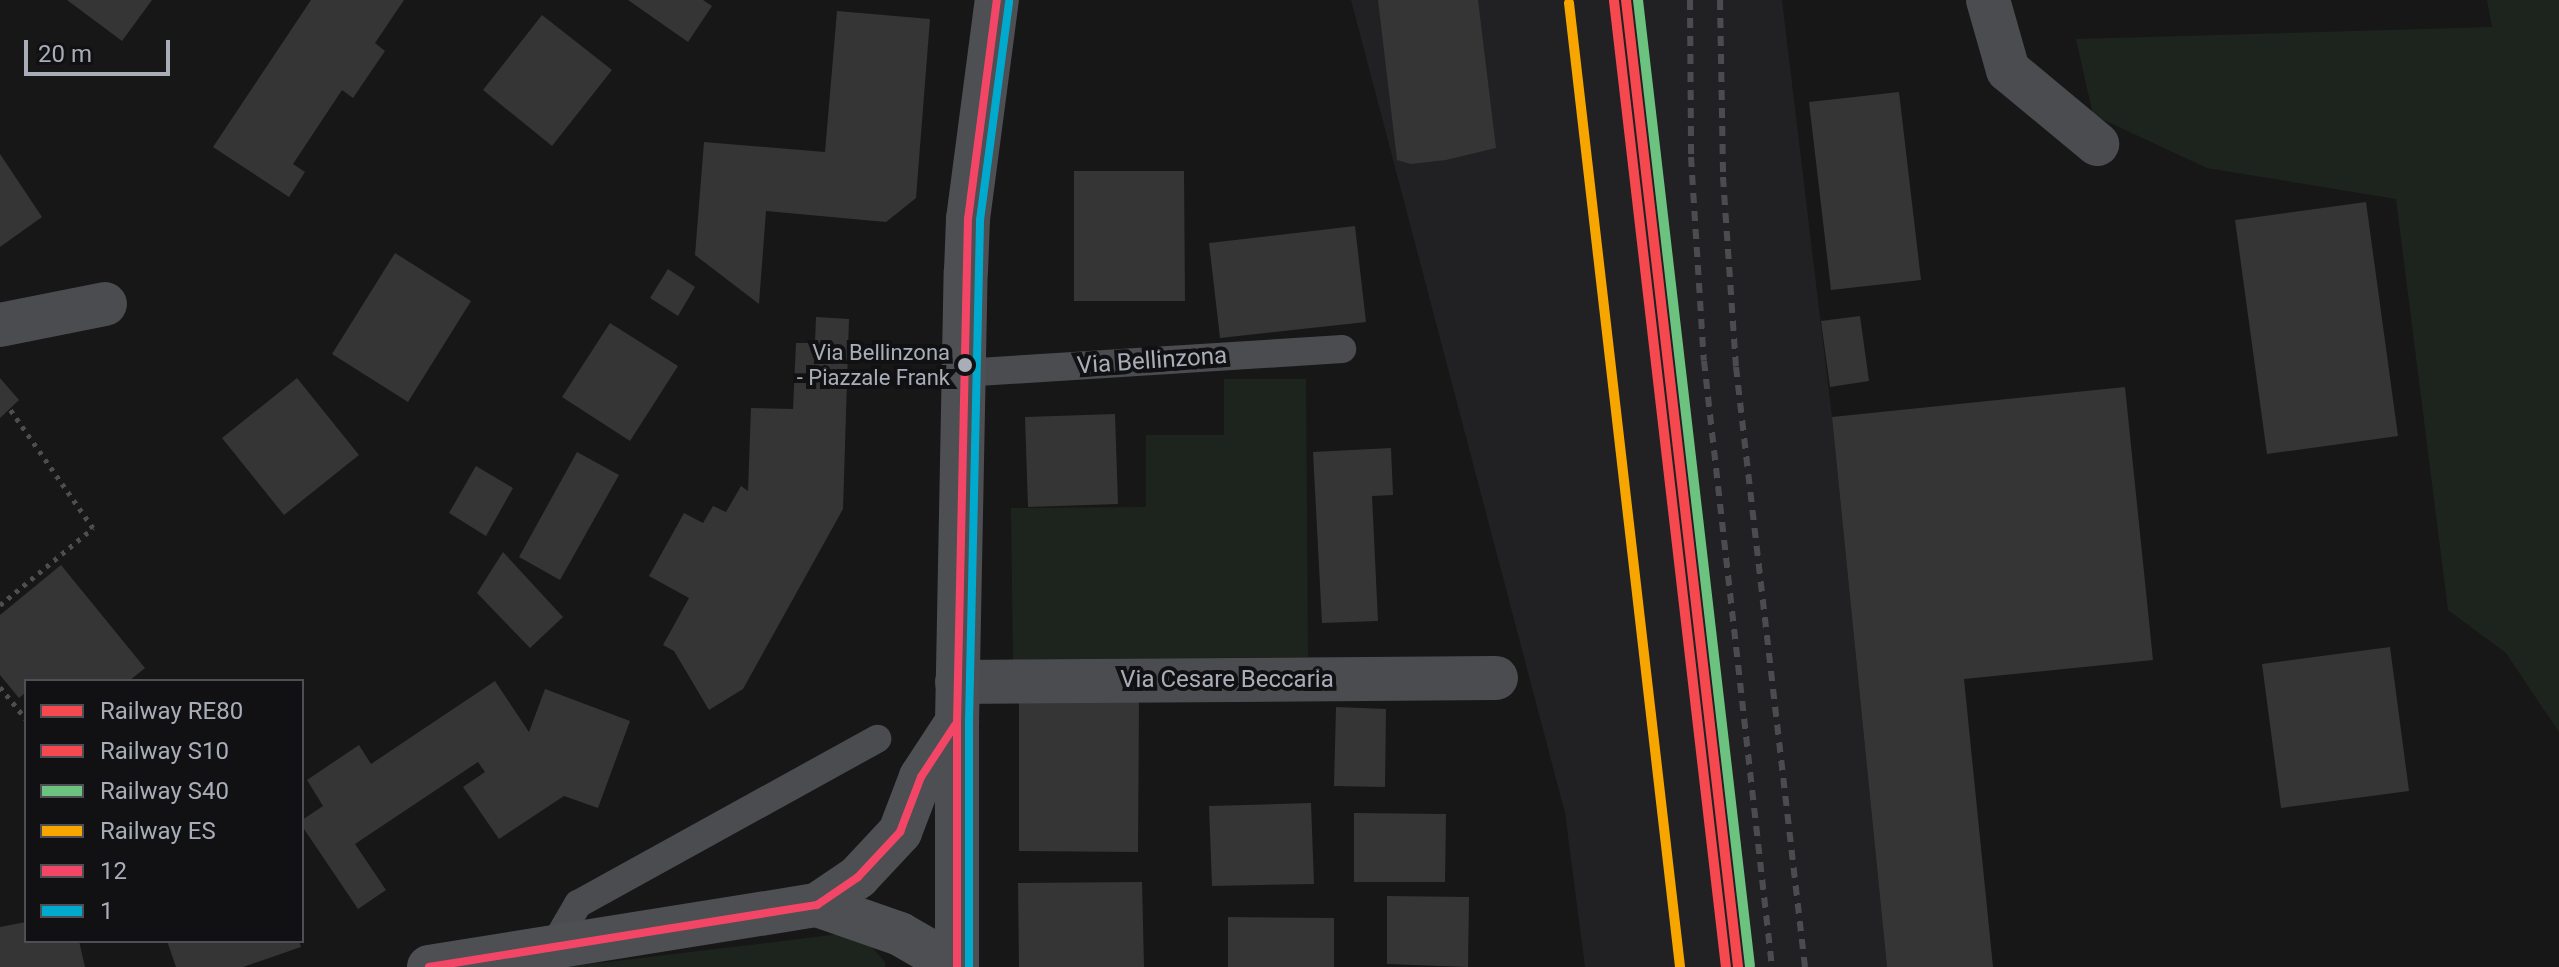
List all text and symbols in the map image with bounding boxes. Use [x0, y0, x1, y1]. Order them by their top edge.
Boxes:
scale bar [28, 24, 174, 74]
text: 20 m [38, 40, 92, 68]
place label: Via Bellinzona - Piazzale Frank [797, 339, 950, 390]
street label: Via Bellinzona [1076, 341, 1228, 381]
marker: Via Bellinzona - Piazzale Frank [957, 357, 973, 373]
street label: Via Cesare Beccaria [1120, 666, 1334, 694]
legend [24, 679, 304, 943]
text: Railway RE80 [100, 697, 243, 725]
text: Railway S10 [100, 737, 229, 765]
text: Railway S40 [100, 777, 229, 805]
text: Railway ES [100, 817, 216, 845]
text: 12 [100, 857, 127, 885]
text: 1 [100, 897, 114, 925]

